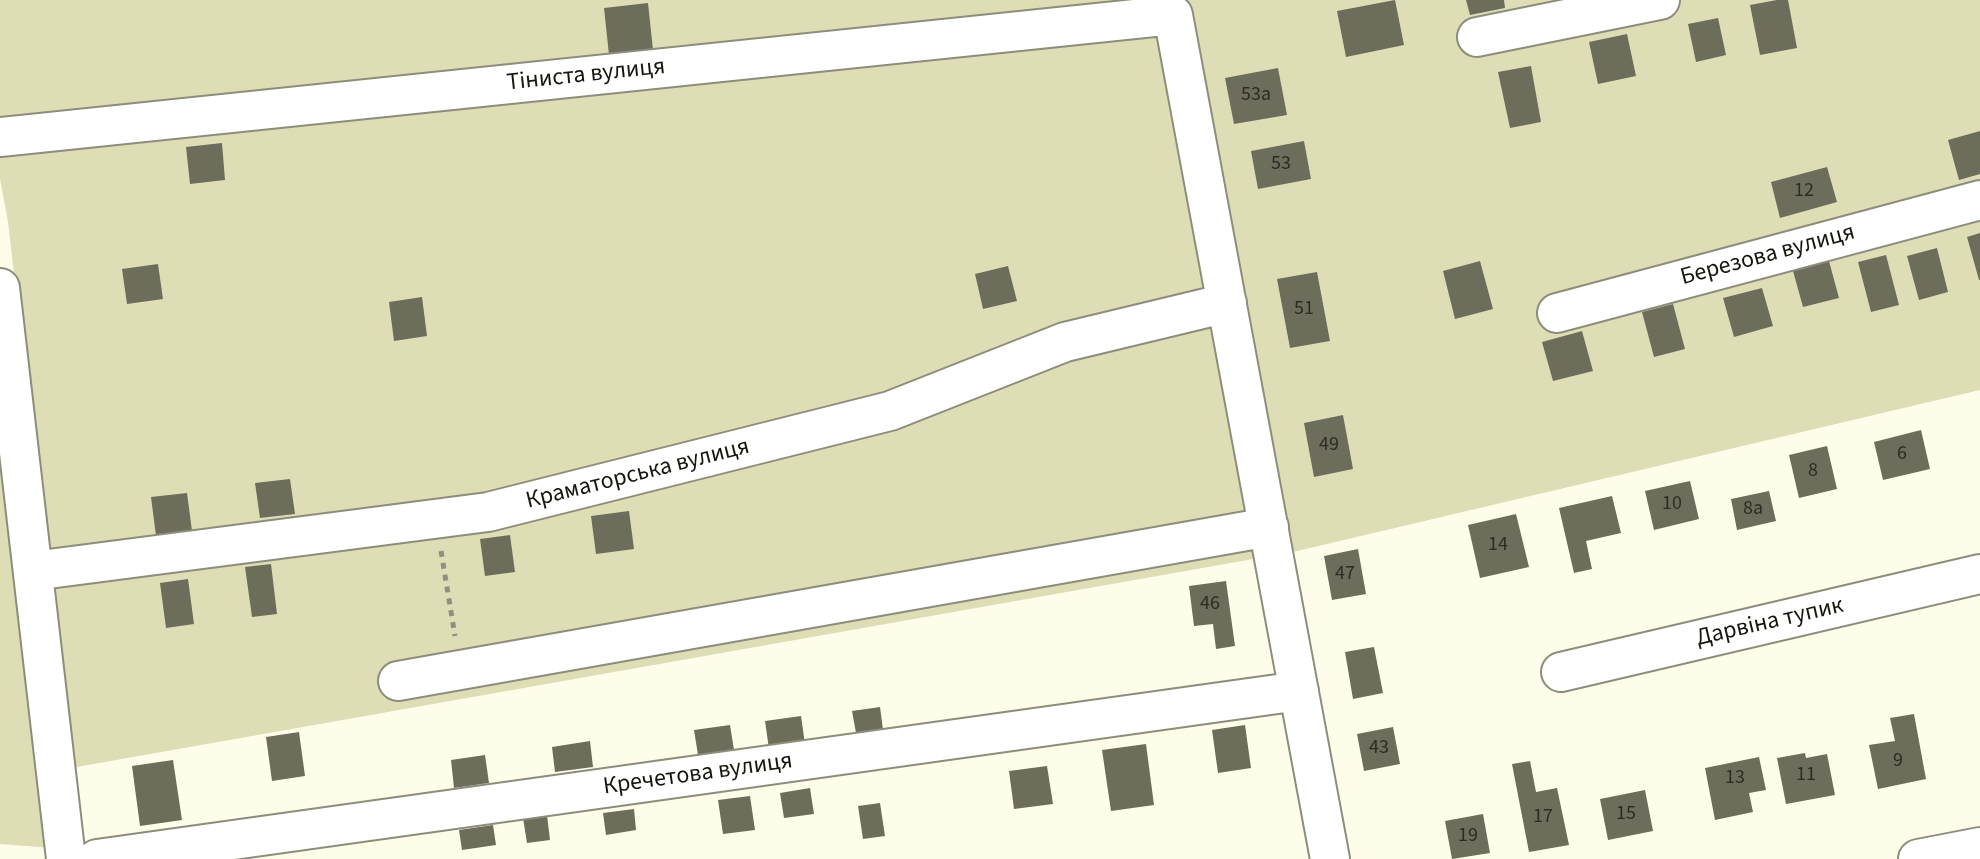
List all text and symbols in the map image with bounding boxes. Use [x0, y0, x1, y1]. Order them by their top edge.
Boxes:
street label: Тіниста вулиця [505, 53, 667, 99]
house number: 53а [1241, 84, 1271, 108]
house number: 53 [1271, 153, 1291, 177]
house number: 12 [1794, 180, 1814, 204]
street label: Березова вулиця [1678, 219, 1858, 293]
house number: 51 [1294, 298, 1314, 322]
street label: Краматорська вулиця [523, 433, 753, 517]
house number: 49 [1319, 434, 1339, 458]
house number: 6 [1897, 443, 1907, 467]
house number: 8 [1808, 460, 1818, 484]
house number: 10 [1662, 493, 1682, 517]
house number: 8а [1743, 498, 1763, 522]
house number: 14 [1488, 534, 1508, 558]
house number: 47 [1335, 563, 1355, 587]
street label: Дарвіна тупик [1694, 592, 1846, 654]
house number: 46 [1200, 593, 1220, 617]
house number: 43 [1369, 737, 1389, 761]
street label: Кречетова вулиця [601, 747, 795, 803]
house number: 9 [1893, 750, 1903, 774]
house number: 11 [1796, 764, 1816, 788]
house number: 13 [1725, 767, 1745, 791]
house number: 15 [1616, 803, 1636, 827]
house number: 17 [1533, 806, 1553, 830]
house number: 19 [1458, 825, 1478, 849]

